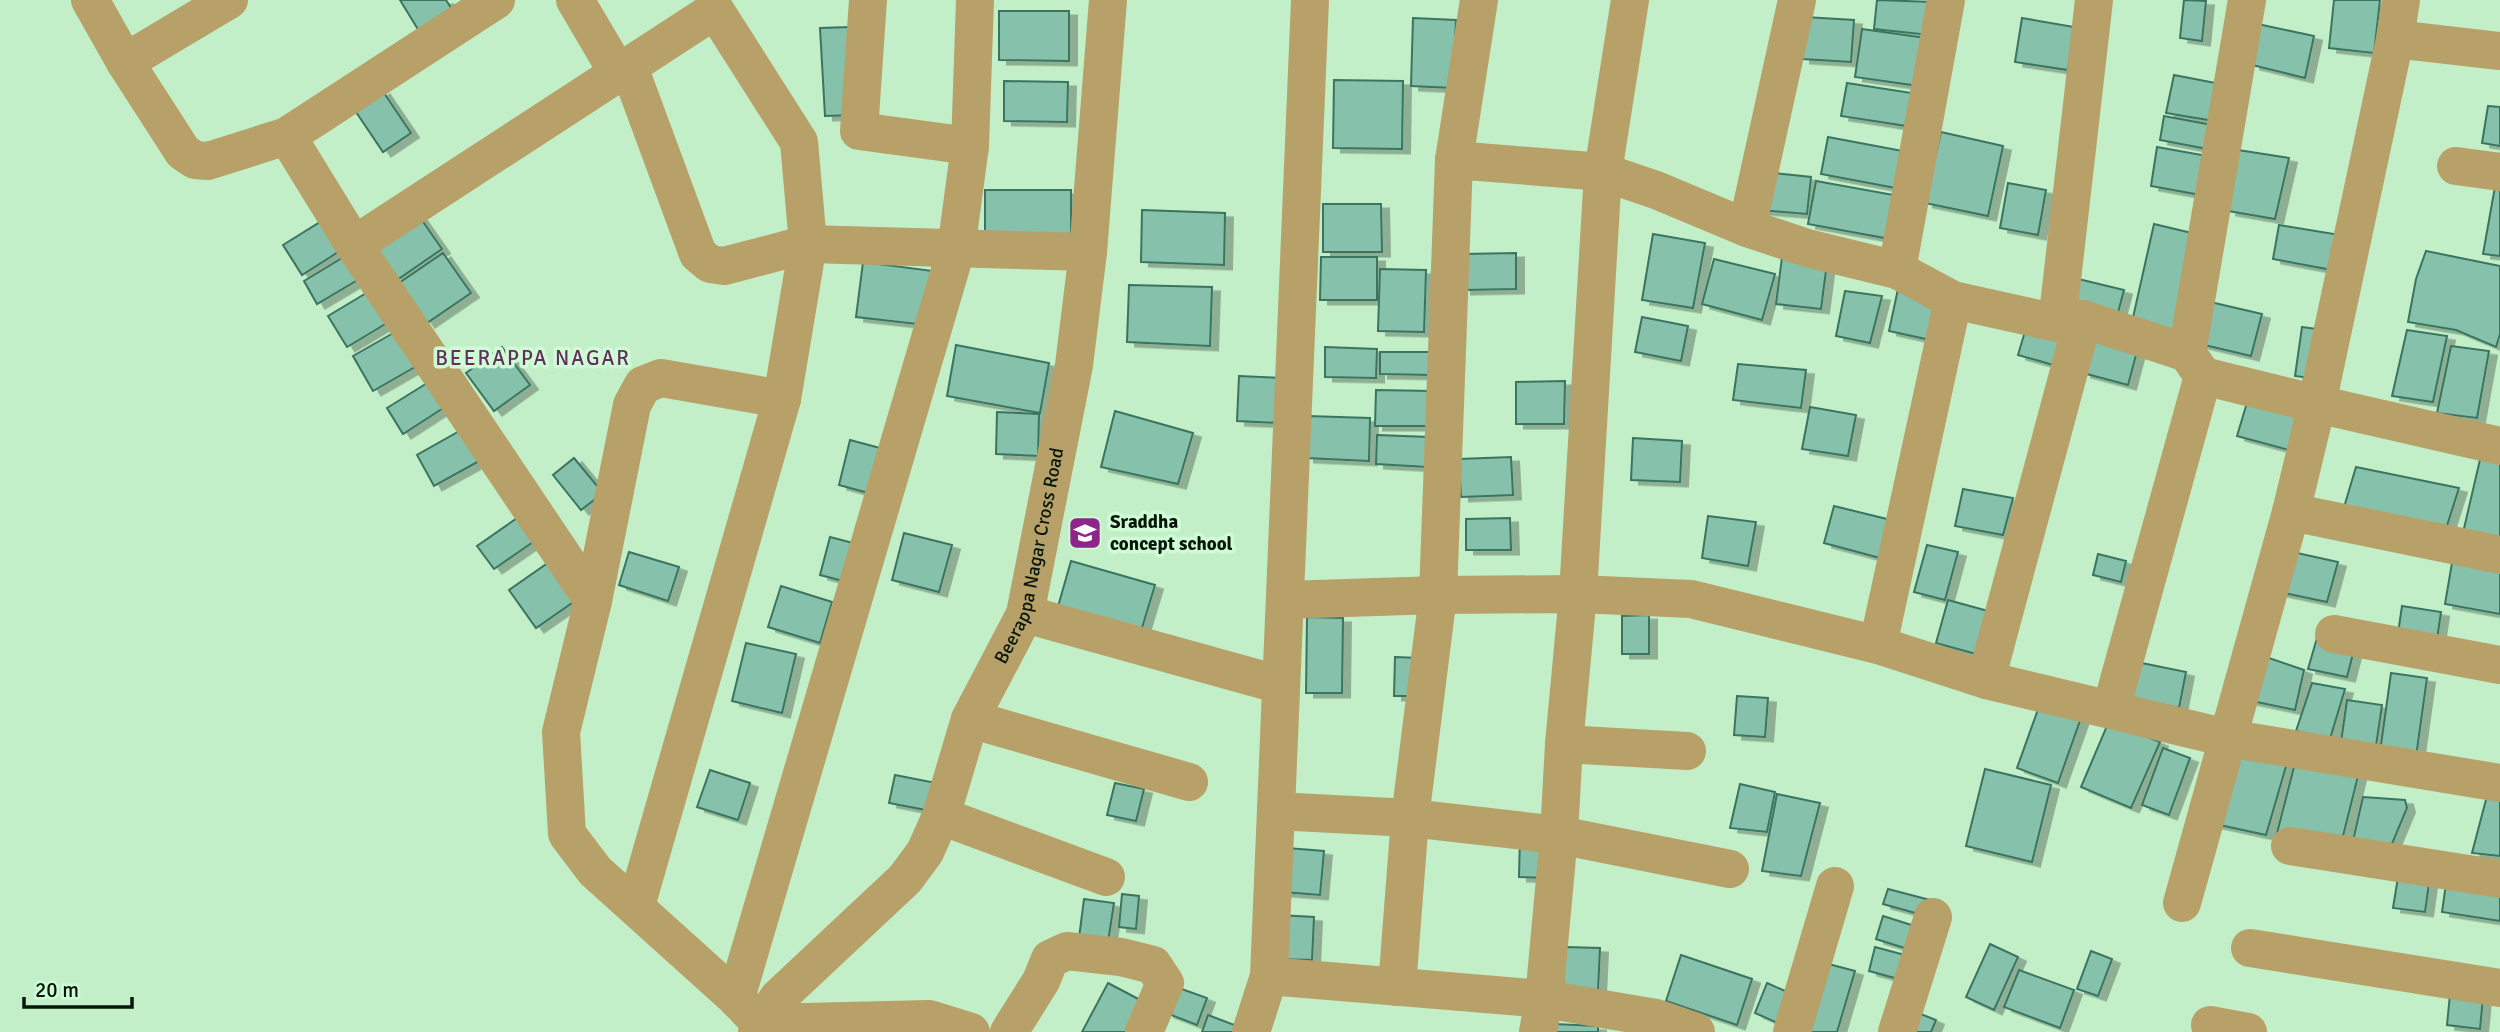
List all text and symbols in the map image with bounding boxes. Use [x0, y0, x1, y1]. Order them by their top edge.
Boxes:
district label: BEERAPPA NAGAR [435, 345, 631, 371]
street label: Beerappa Nagar Cross Road [989, 446, 1069, 668]
place label: Sraddha concept school [1110, 510, 1233, 556]
school or university icon: Sraddha concept school [1066, 514, 1104, 552]
scale bar [24, 965, 133, 1009]
text: 20 m [35, 977, 79, 1003]

